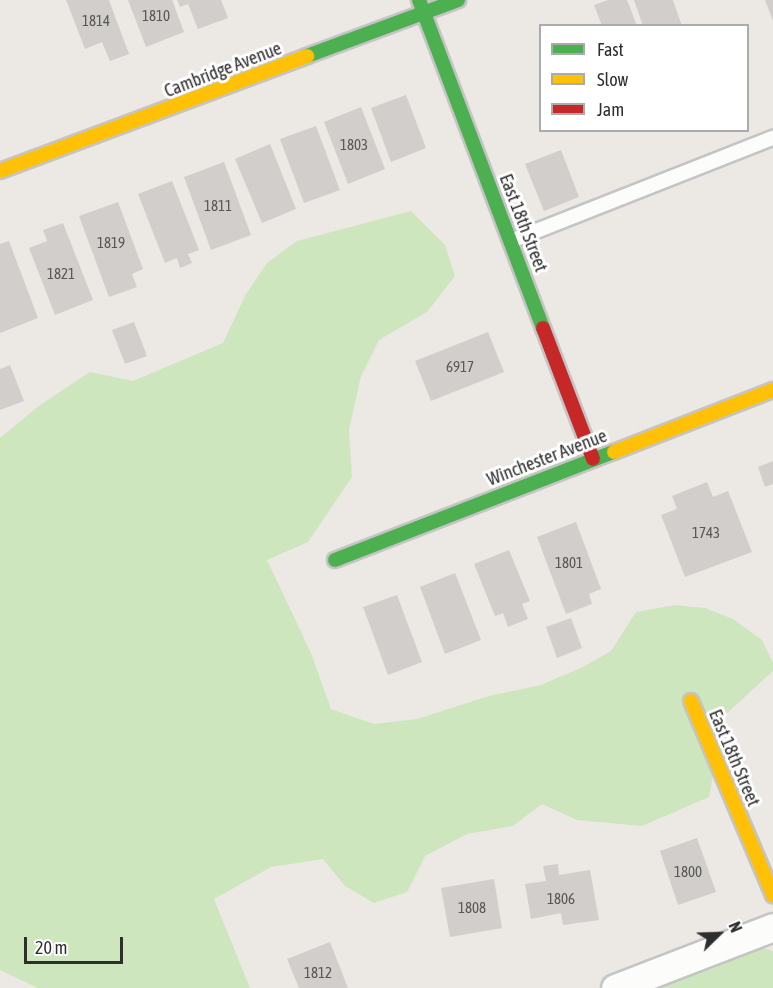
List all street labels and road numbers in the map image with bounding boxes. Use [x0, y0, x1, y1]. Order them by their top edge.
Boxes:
street label: Cambridge Avenue [161, 38, 285, 102]
street label: East 18th Street [494, 171, 552, 275]
street label: Winchester Avenue [484, 425, 610, 491]
street label: East 18th Street [704, 706, 764, 810]

